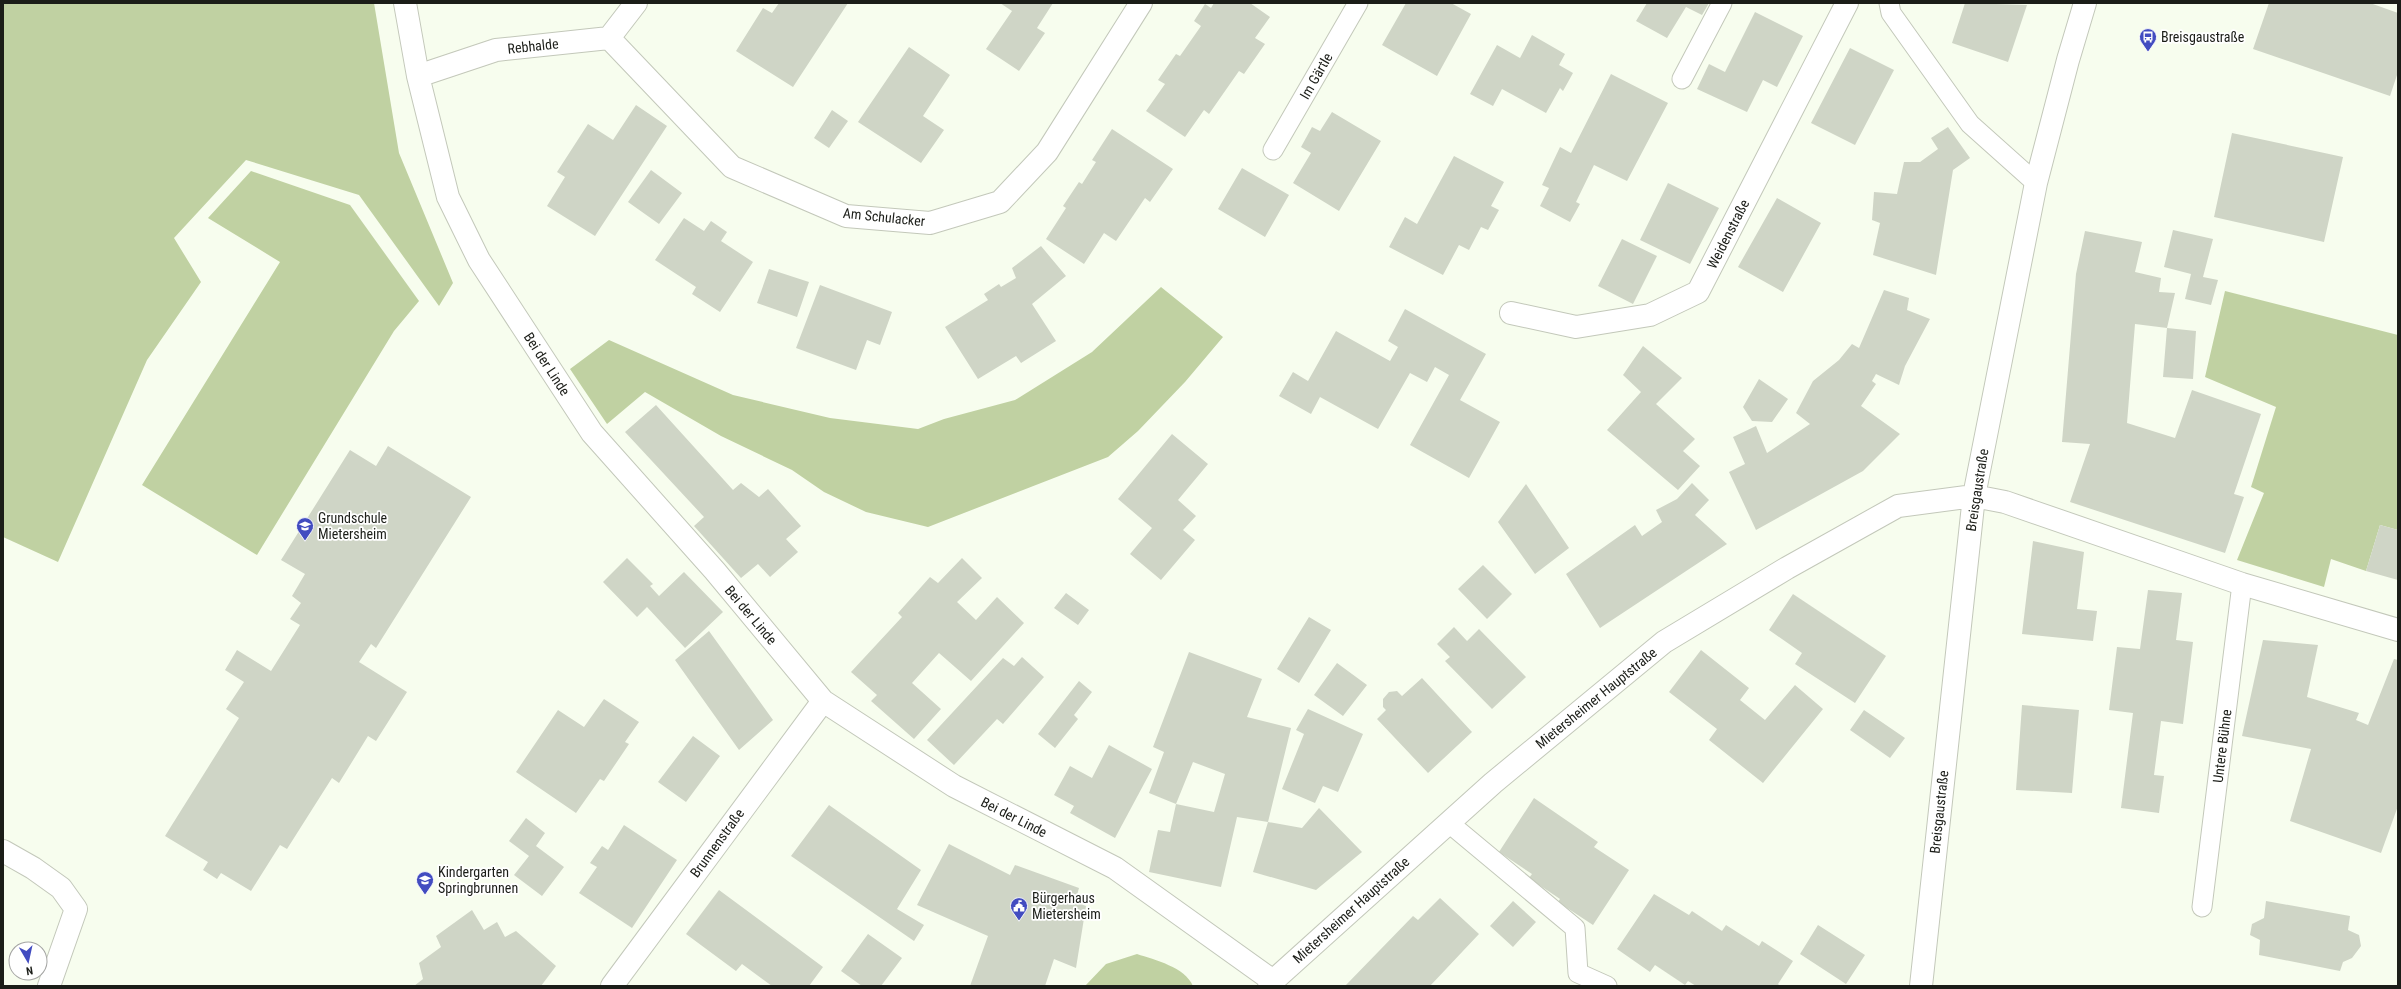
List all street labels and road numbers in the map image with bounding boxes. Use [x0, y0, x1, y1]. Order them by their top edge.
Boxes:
street label: Rebhalde [507, 35, 560, 57]
street label: Im Gärtle [1296, 50, 1336, 102]
street label: Weidenstraße [1704, 196, 1752, 271]
street label: Am Schulacker [842, 205, 926, 229]
street label: Bei der Linde [521, 330, 573, 399]
street label: Breisgaustraße [1963, 447, 1991, 532]
street label: Bei der Linde [722, 582, 780, 648]
street label: Mietersheimer Hauptstraße [1532, 644, 1660, 752]
street label: Untere Bühne [2210, 708, 2234, 784]
street label: Breisgaustraße [1927, 769, 1951, 854]
street label: Bei der Linde [978, 794, 1050, 841]
street label: Brunnenstraße [687, 805, 747, 880]
street label: Mietersheimer Hauptstraße [1289, 853, 1413, 967]

